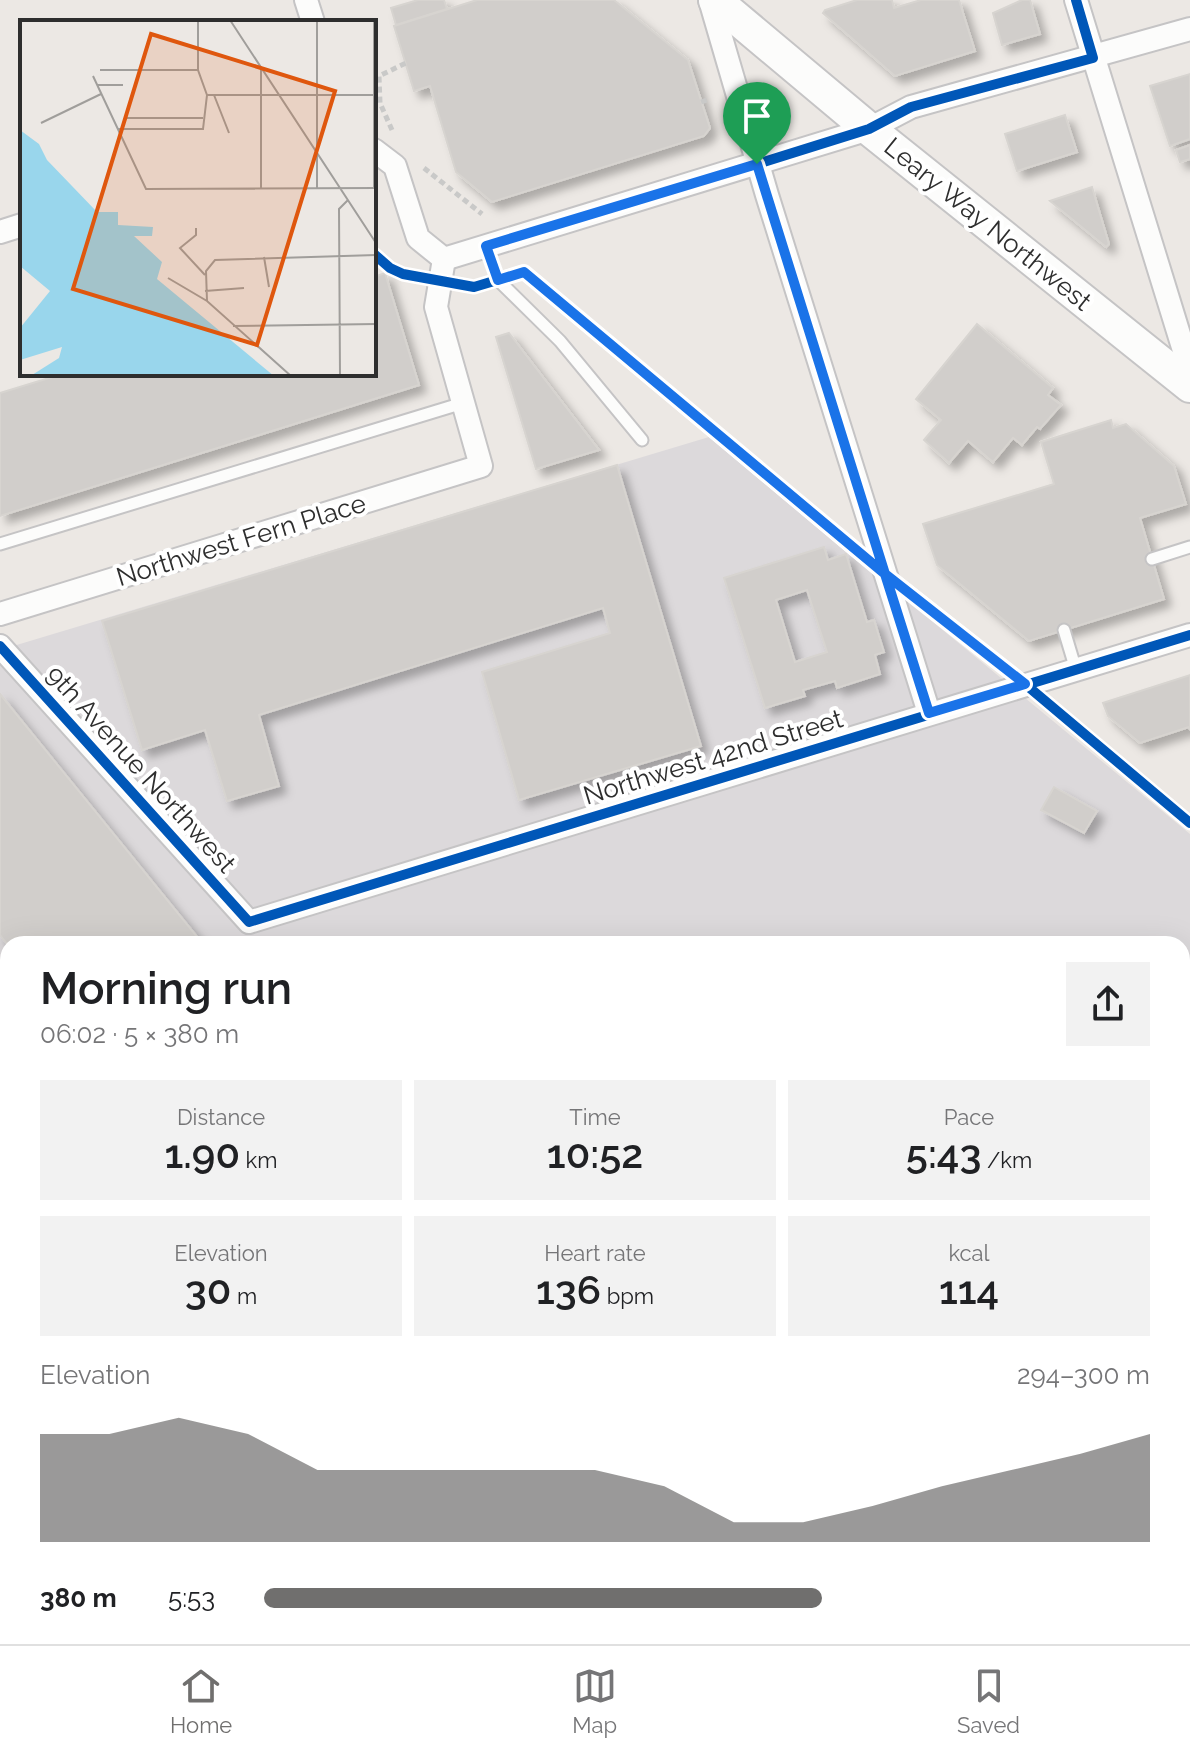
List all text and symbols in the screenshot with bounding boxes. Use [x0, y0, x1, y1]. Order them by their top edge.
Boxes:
inset map [20, 20, 376, 376]
pin [723, 82, 791, 164]
icon: arrive [735, 94, 779, 138]
street label: Leary Way Northwest [879, 131, 1098, 317]
street label: Northwest Fern Place [113, 488, 369, 592]
street label: 9th Avenue Northwest [40, 659, 242, 879]
street label: Northwest 42nd Street [580, 703, 847, 811]
button: share [1066, 962, 1150, 1046]
text: Morning run [40, 963, 292, 1014]
text: 06:02 · 5 × 380 m [40, 1019, 239, 1049]
text: Distance [177, 1104, 265, 1130]
text: Time [569, 1104, 621, 1130]
text: Pace [944, 1104, 994, 1130]
text: 1.90 [165, 1130, 240, 1177]
text: 10:52 [547, 1130, 643, 1177]
text: 5:43 [906, 1130, 981, 1177]
text: km [240, 1147, 277, 1173]
text: /km [981, 1147, 1032, 1173]
text: Elevation [174, 1240, 268, 1266]
text: Heart rate [544, 1240, 646, 1266]
text: kcal [948, 1240, 990, 1266]
text: 30 [185, 1266, 231, 1313]
text: 136 [536, 1266, 601, 1313]
text: 114 [939, 1266, 999, 1313]
text: m [231, 1283, 257, 1309]
text: bpm [601, 1283, 654, 1309]
text: Elevation [40, 1360, 150, 1390]
text: 294–300 m [1017, 1360, 1150, 1390]
text: 380 m [40, 1583, 117, 1613]
text: 5:53 [168, 1583, 215, 1613]
tab: Home [170, 1664, 232, 1738]
tab: Map [572, 1664, 617, 1738]
tab: Saved [957, 1664, 1020, 1738]

